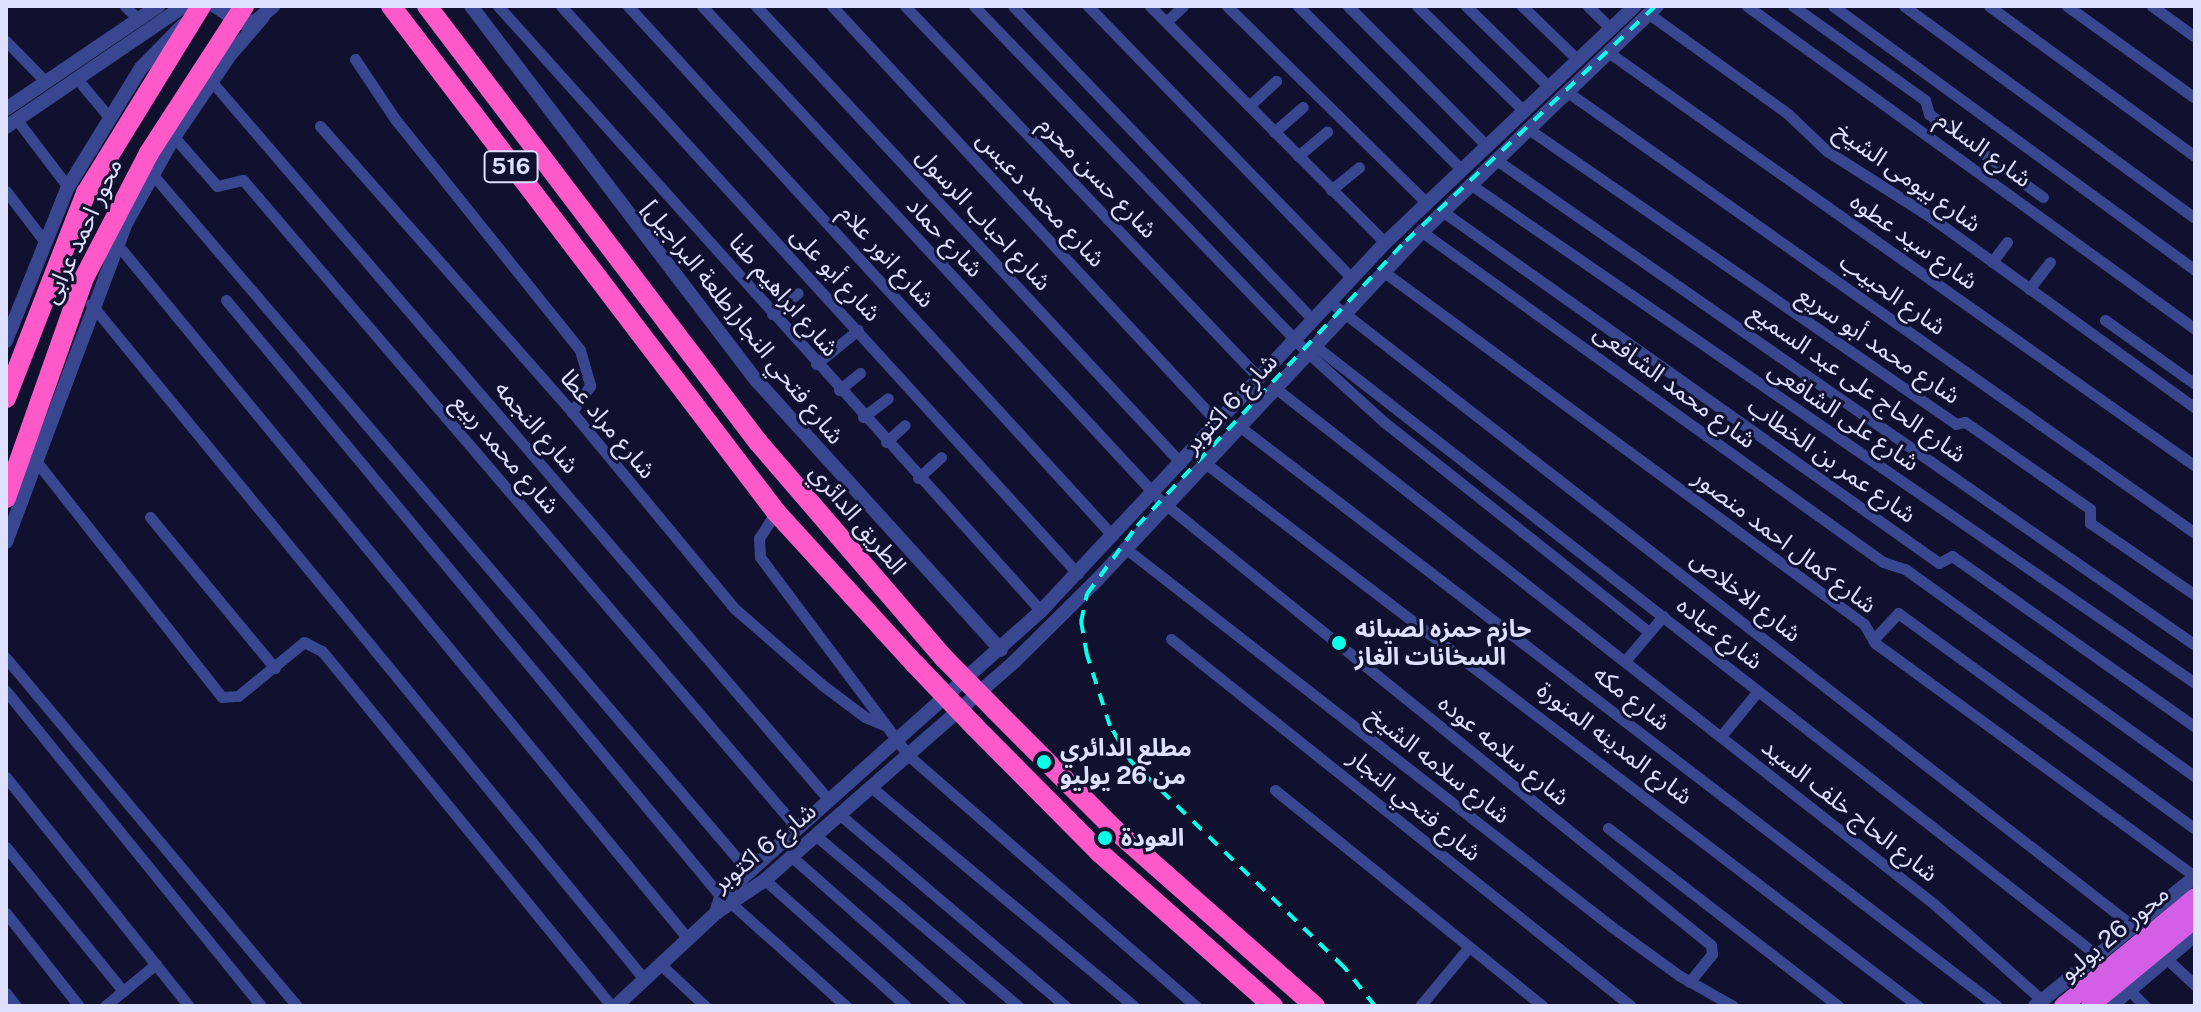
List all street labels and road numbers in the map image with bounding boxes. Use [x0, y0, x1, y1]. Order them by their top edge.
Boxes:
street label: شارع السلام [1931, 105, 2037, 193]
street label: شارع حسن محرم [1033, 110, 1163, 244]
street label: شارع بيومى الشيخ [1829, 116, 1987, 238]
street label: شارع محمد دعبس [971, 125, 1111, 273]
street label: شارع احباب الرسول [910, 142, 1058, 296]
road number: 516 [483, 149, 539, 185]
street label: محور احمد عرابى [36, 154, 128, 308]
street label: شارع سيد عطوه [1845, 186, 1983, 296]
street label: شارع حماد [901, 191, 989, 283]
street label: شارع فتحي النجار[طلعة البراجيل] [636, 194, 850, 450]
street label: شارع انور علام [833, 199, 941, 313]
street label: شارع أبو على [785, 221, 887, 327]
street label: شارع ابراهيم طنا [723, 228, 845, 362]
street label: شارع الحبيب [1834, 247, 1952, 341]
street label: شارع محمد أبو سريع [1792, 280, 1966, 410]
street label: شارع الحاج على عبد السميع [1744, 297, 1972, 469]
street label: شارع محمد الشافعى [1588, 318, 1762, 454]
street label: شارع 6 اكتوبر [1177, 347, 1283, 459]
street label: شارع على الشافعى [1763, 355, 1925, 477]
street label: شارع مراد عطا [554, 364, 662, 484]
street label: شارع النجمه [489, 375, 585, 479]
street label: شارع محمد ربيع [446, 388, 566, 520]
street label: شارع عمر بن الخطاب [1742, 391, 1922, 529]
street label: الطريق الدائري [804, 458, 912, 580]
street label: شارع كمال احمد منصور [1688, 463, 1882, 619]
street label: شارع الاخلاص [1685, 544, 1807, 648]
street label: شارع عباده [1671, 591, 1769, 675]
street label: شارع مكه [1588, 659, 1676, 737]
street label: شارع المدينه المنورة [1532, 675, 1698, 811]
street label: شارع سلامه عوده [1433, 688, 1575, 812]
street label: شارع سلامه الشيخ [1362, 700, 1516, 830]
street label: شارع الحاج خلف السيد [1756, 732, 1944, 888]
street label: شارع فتحي النجار [1343, 743, 1487, 867]
street label: شارع 6 اكتوبر [706, 796, 822, 898]
street label: محور 26 يوليو [2053, 879, 2175, 987]

